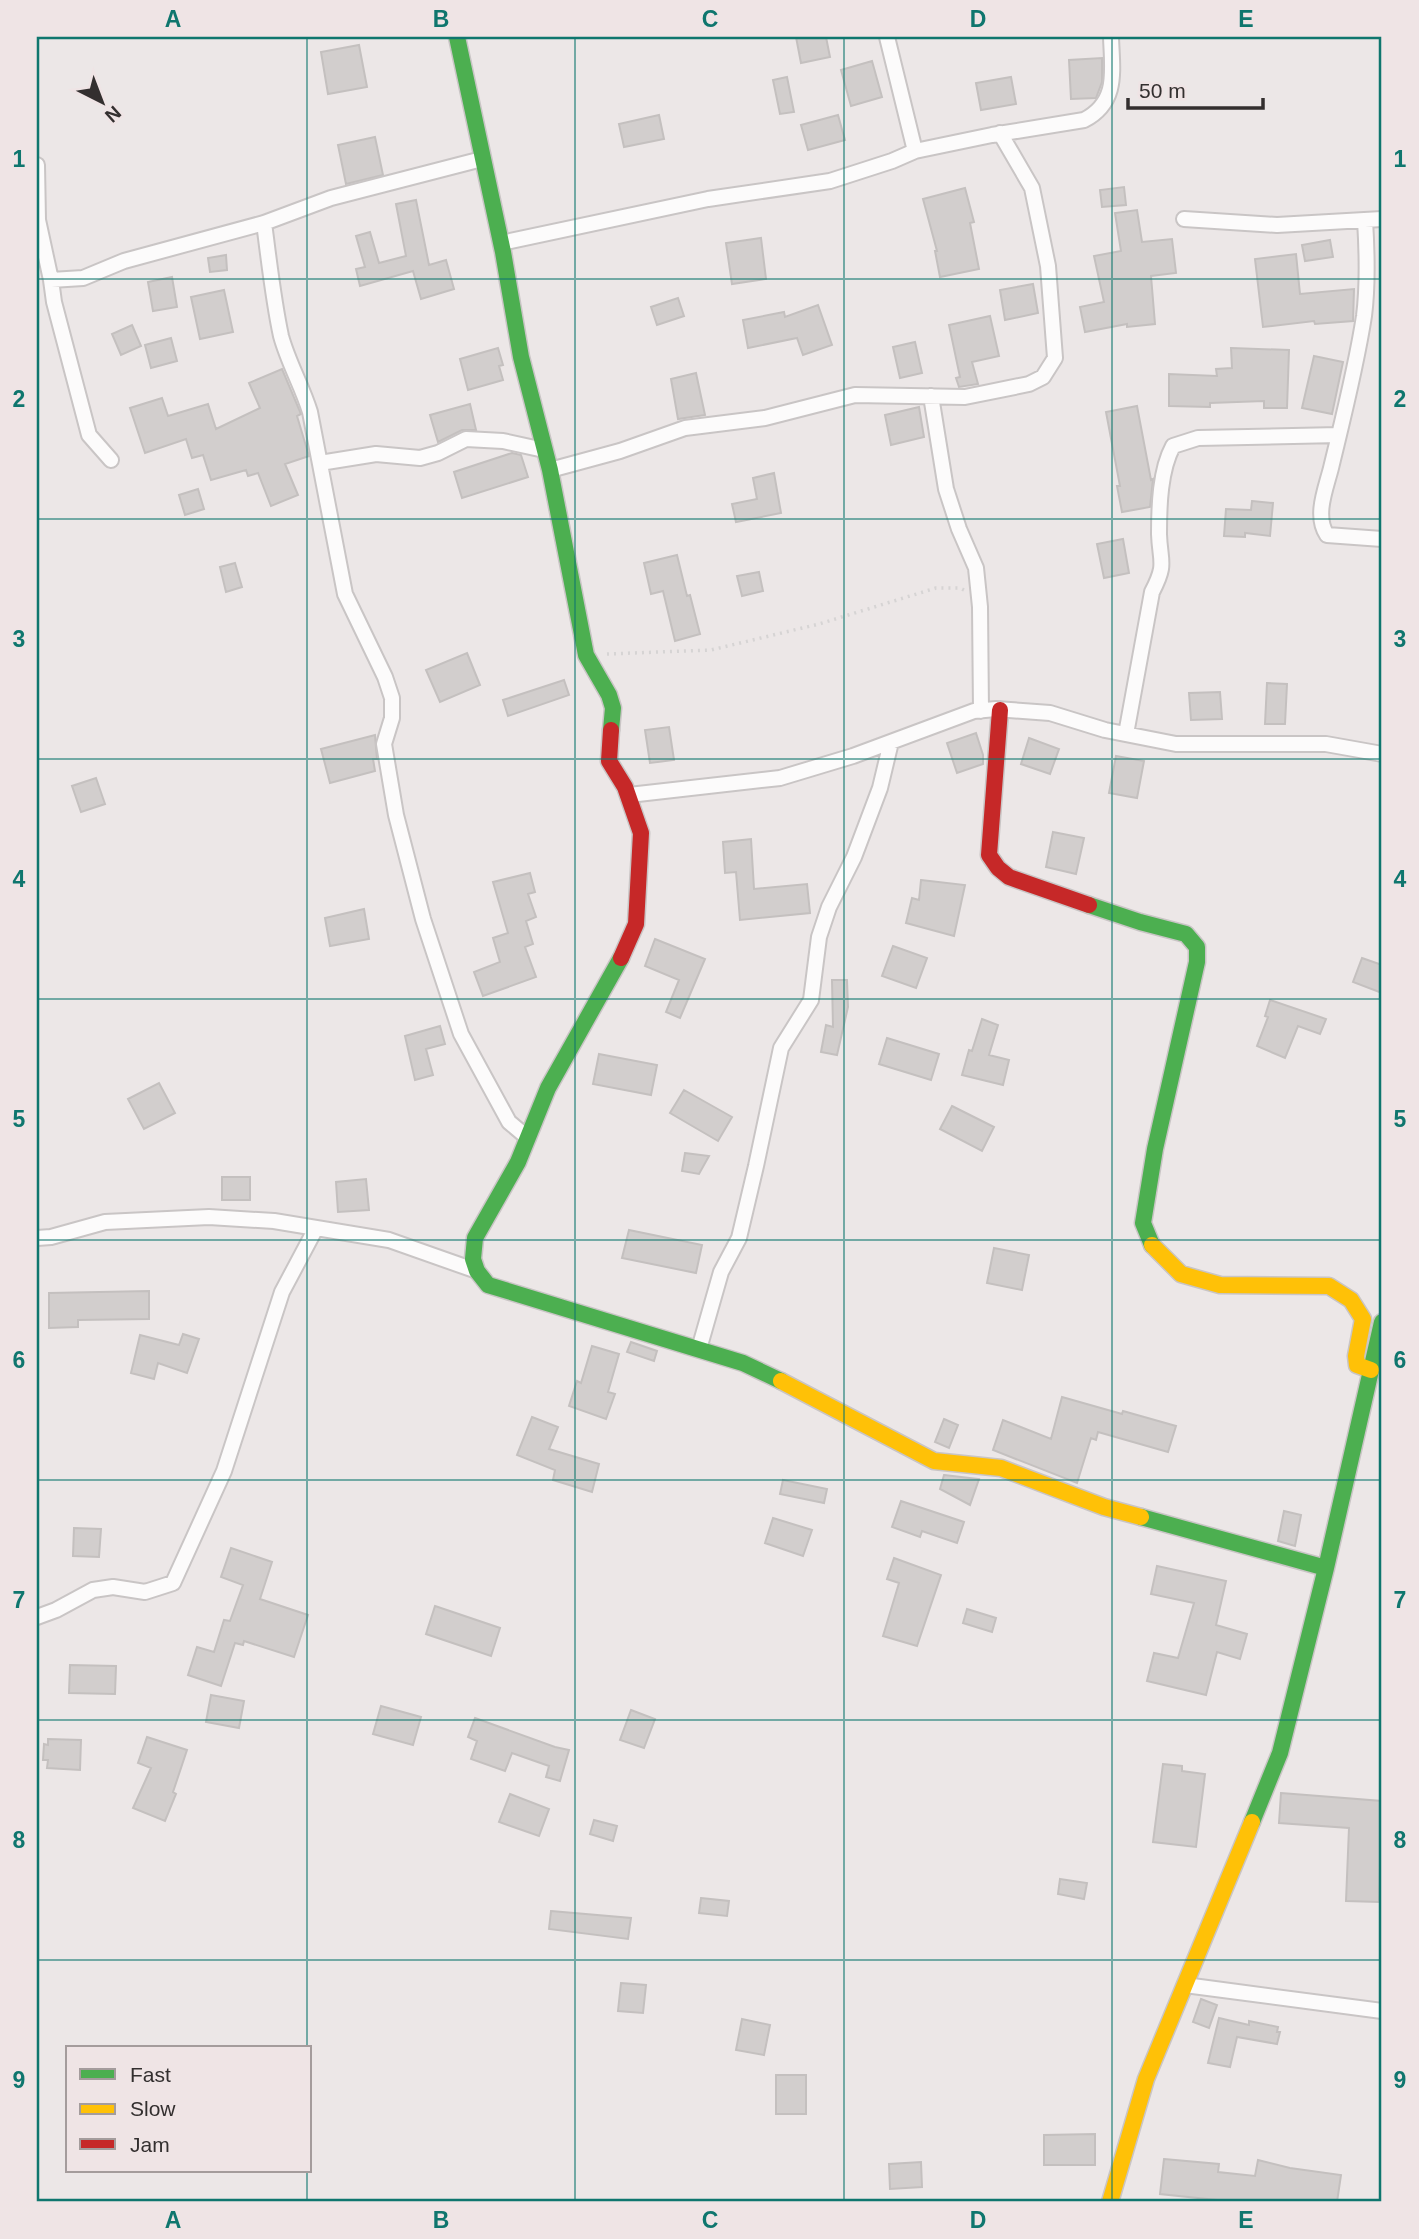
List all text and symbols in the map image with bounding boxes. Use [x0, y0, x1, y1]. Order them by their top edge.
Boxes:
text: A [165, 6, 181, 32]
text: B [433, 6, 449, 32]
text: C [702, 6, 718, 32]
text: D [970, 6, 986, 32]
text: E [1238, 6, 1254, 32]
north arrow [66, 66, 136, 136]
scale bar [1128, 66, 1263, 110]
text: 50 m [1139, 79, 1186, 102]
text: N [101, 102, 125, 127]
text: 1 [13, 146, 26, 172]
text: 1 [1394, 146, 1407, 172]
text: 2 [13, 386, 25, 412]
text: 2 [1394, 386, 1406, 412]
text: 3 [13, 626, 25, 652]
text: 3 [1394, 626, 1406, 652]
text: 4 [13, 866, 26, 892]
text: 4 [1394, 866, 1407, 892]
text: 5 [13, 1106, 26, 1132]
text: 5 [1394, 1106, 1407, 1132]
text: 6 [13, 1347, 25, 1373]
text: 6 [1394, 1347, 1406, 1373]
text: 7 [13, 1587, 25, 1613]
text: 7 [1394, 1587, 1406, 1613]
text: 8 [13, 1827, 26, 1853]
text: 8 [1394, 1827, 1407, 1853]
legend [66, 2046, 312, 2172]
text: Fast [130, 2063, 171, 2086]
text: 9 [13, 2067, 25, 2093]
text: 9 [1394, 2067, 1406, 2093]
text: Slow [130, 2097, 176, 2120]
text: Jam [130, 2133, 170, 2156]
text: A [165, 2207, 181, 2233]
text: B [433, 2207, 449, 2233]
text: C [702, 2207, 718, 2233]
text: D [970, 2207, 986, 2233]
text: E [1238, 2207, 1254, 2233]

